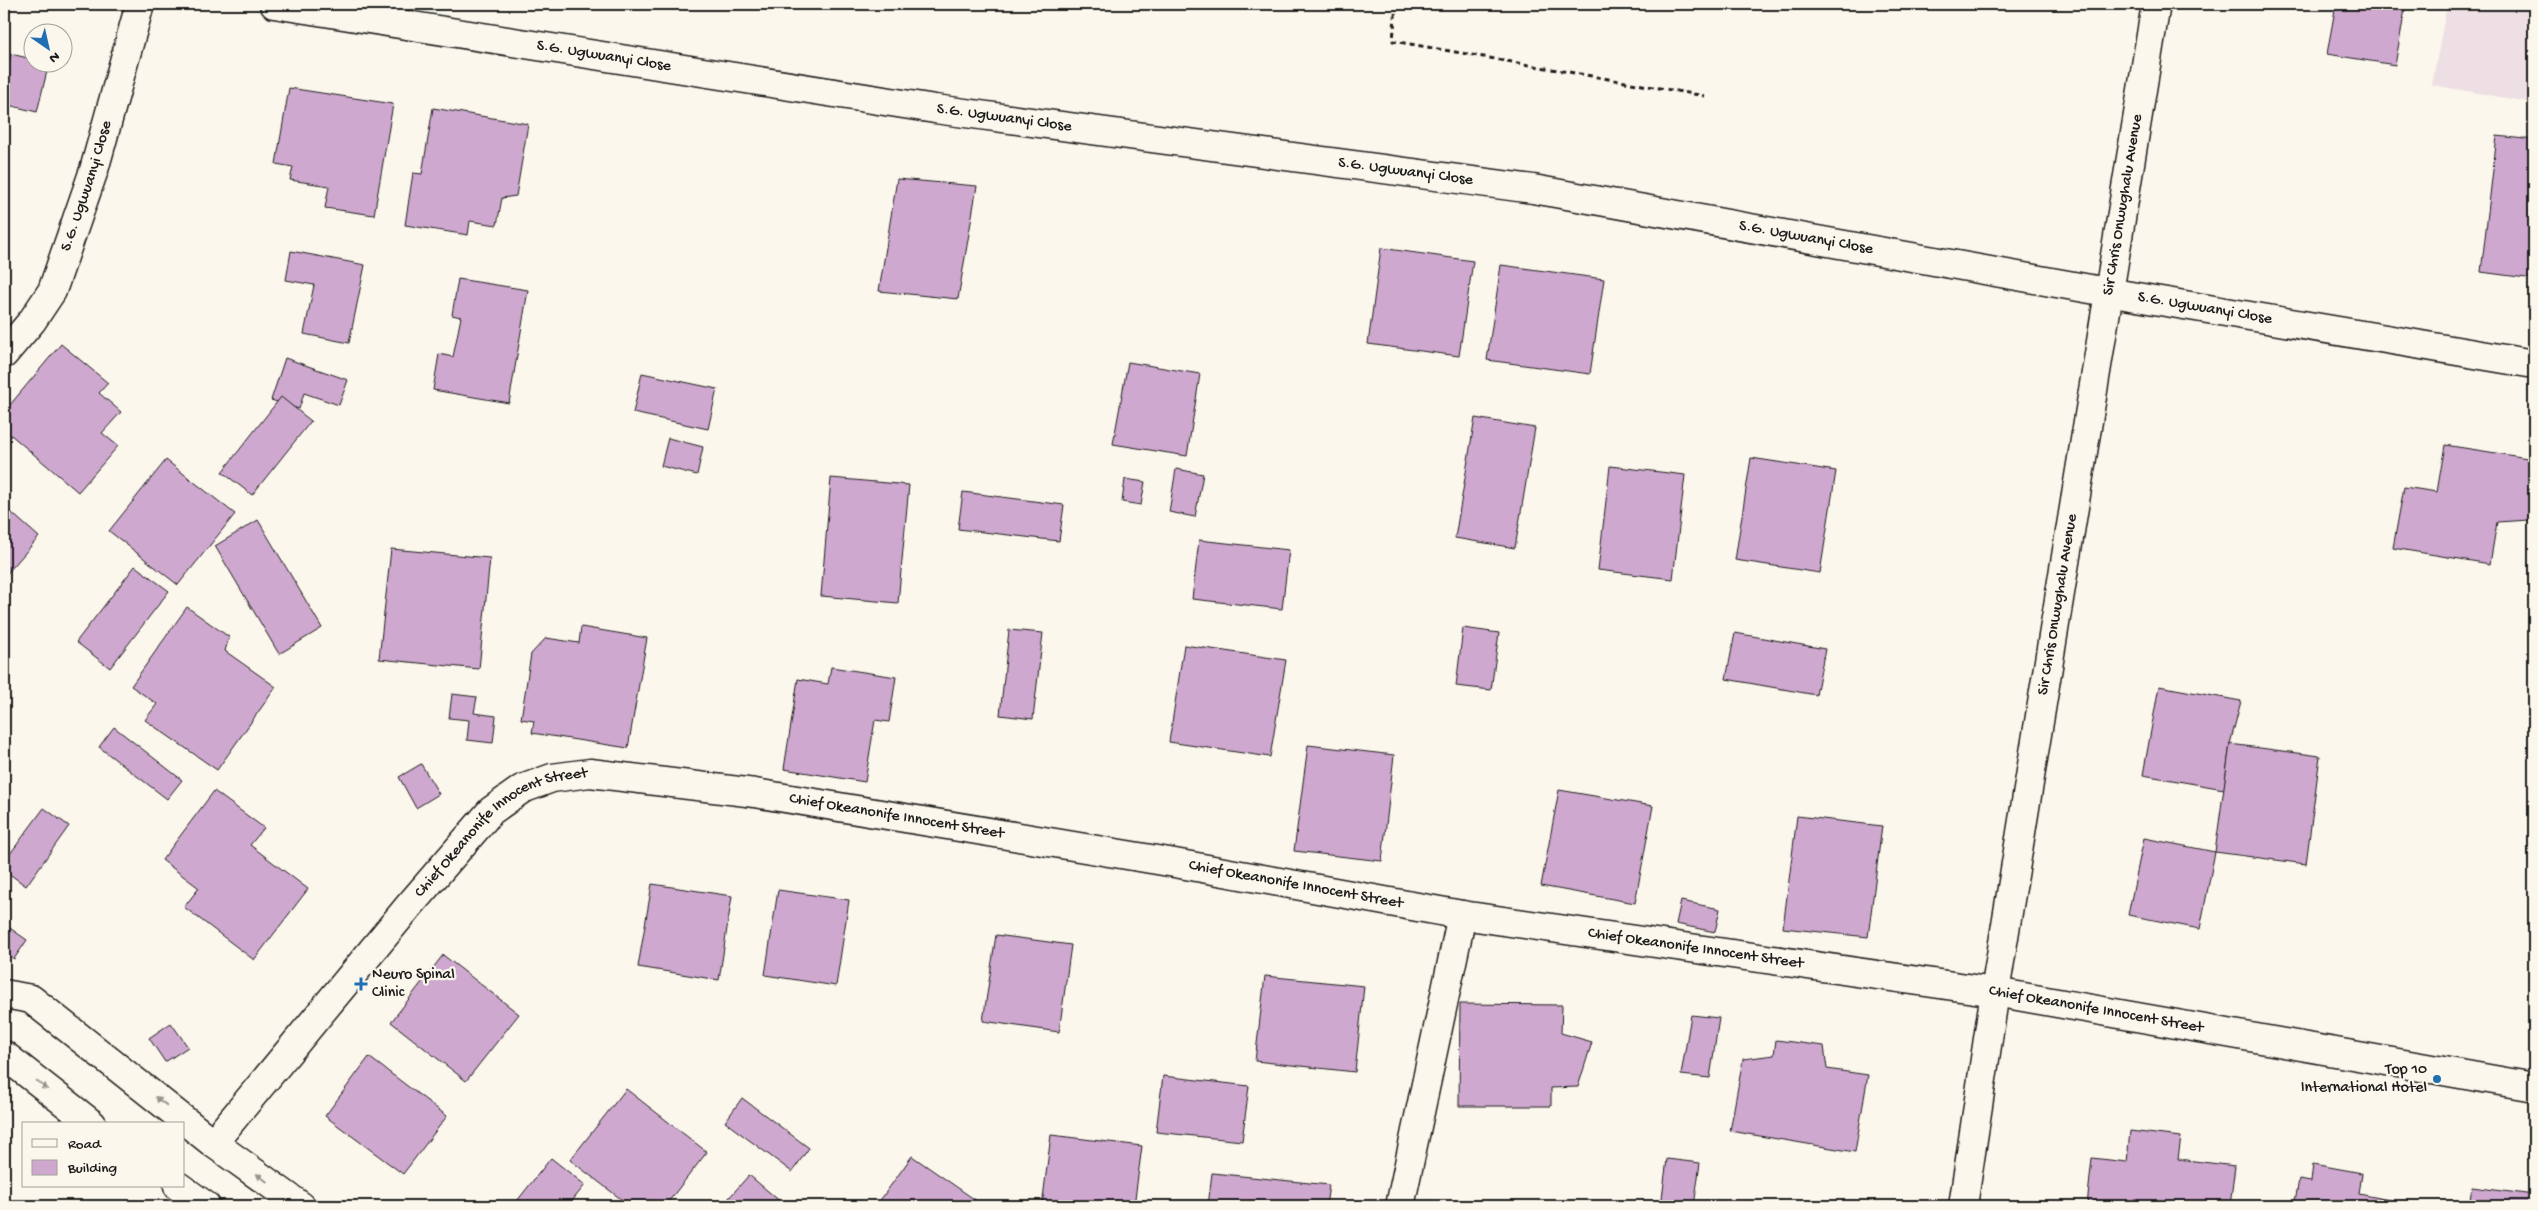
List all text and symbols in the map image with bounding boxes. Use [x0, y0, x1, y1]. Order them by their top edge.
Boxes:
north arrow [22, 22, 72, 72]
street label: S.G. Ugwuanyi Close [535, 36, 673, 77]
text: N [45, 47, 62, 66]
street label: S.G. Ugwuanyi Close [935, 100, 1073, 137]
street label: Sir Chris Onwughalu Avenue [2099, 112, 2148, 297]
street label: S.G. Ugwuanyi Close [57, 118, 117, 254]
street label: S.G. Ugwuanyi Close [1337, 154, 1475, 190]
street label: S.G. Ugwuanyi Close [1737, 217, 1875, 259]
street label: S.G. Ugwuanyi Close [2136, 288, 2274, 329]
street label: Sir Chris Onwughalu Avenue [2034, 512, 2082, 696]
street label: Chief Okeanonife Innocent Street [411, 764, 590, 902]
street label: Chief Okeanonife Innocent Street [788, 789, 1007, 844]
street label: Chief Okeanonife Innocent Street [1187, 856, 1406, 914]
street label: Chief Okeanonife Innocent Street [1587, 924, 1806, 974]
place label: Neuro Spinal Clinic [372, 966, 455, 1003]
marker: Neuro Spinal Clinic [354, 977, 368, 991]
street label: Chief Okeanonife Innocent Street [1988, 982, 2206, 1038]
place label: Top 10 International Hotel [2301, 1061, 2427, 1098]
marker: Top 10 International Hotel [2431, 1073, 2443, 1085]
one-way arrow [35, 1080, 48, 1091]
one-way arrow [155, 1096, 168, 1107]
legend [22, 1122, 185, 1188]
text: Road [68, 1136, 102, 1154]
text: Building [67, 1160, 117, 1178]
one-way arrow [255, 1173, 268, 1183]

